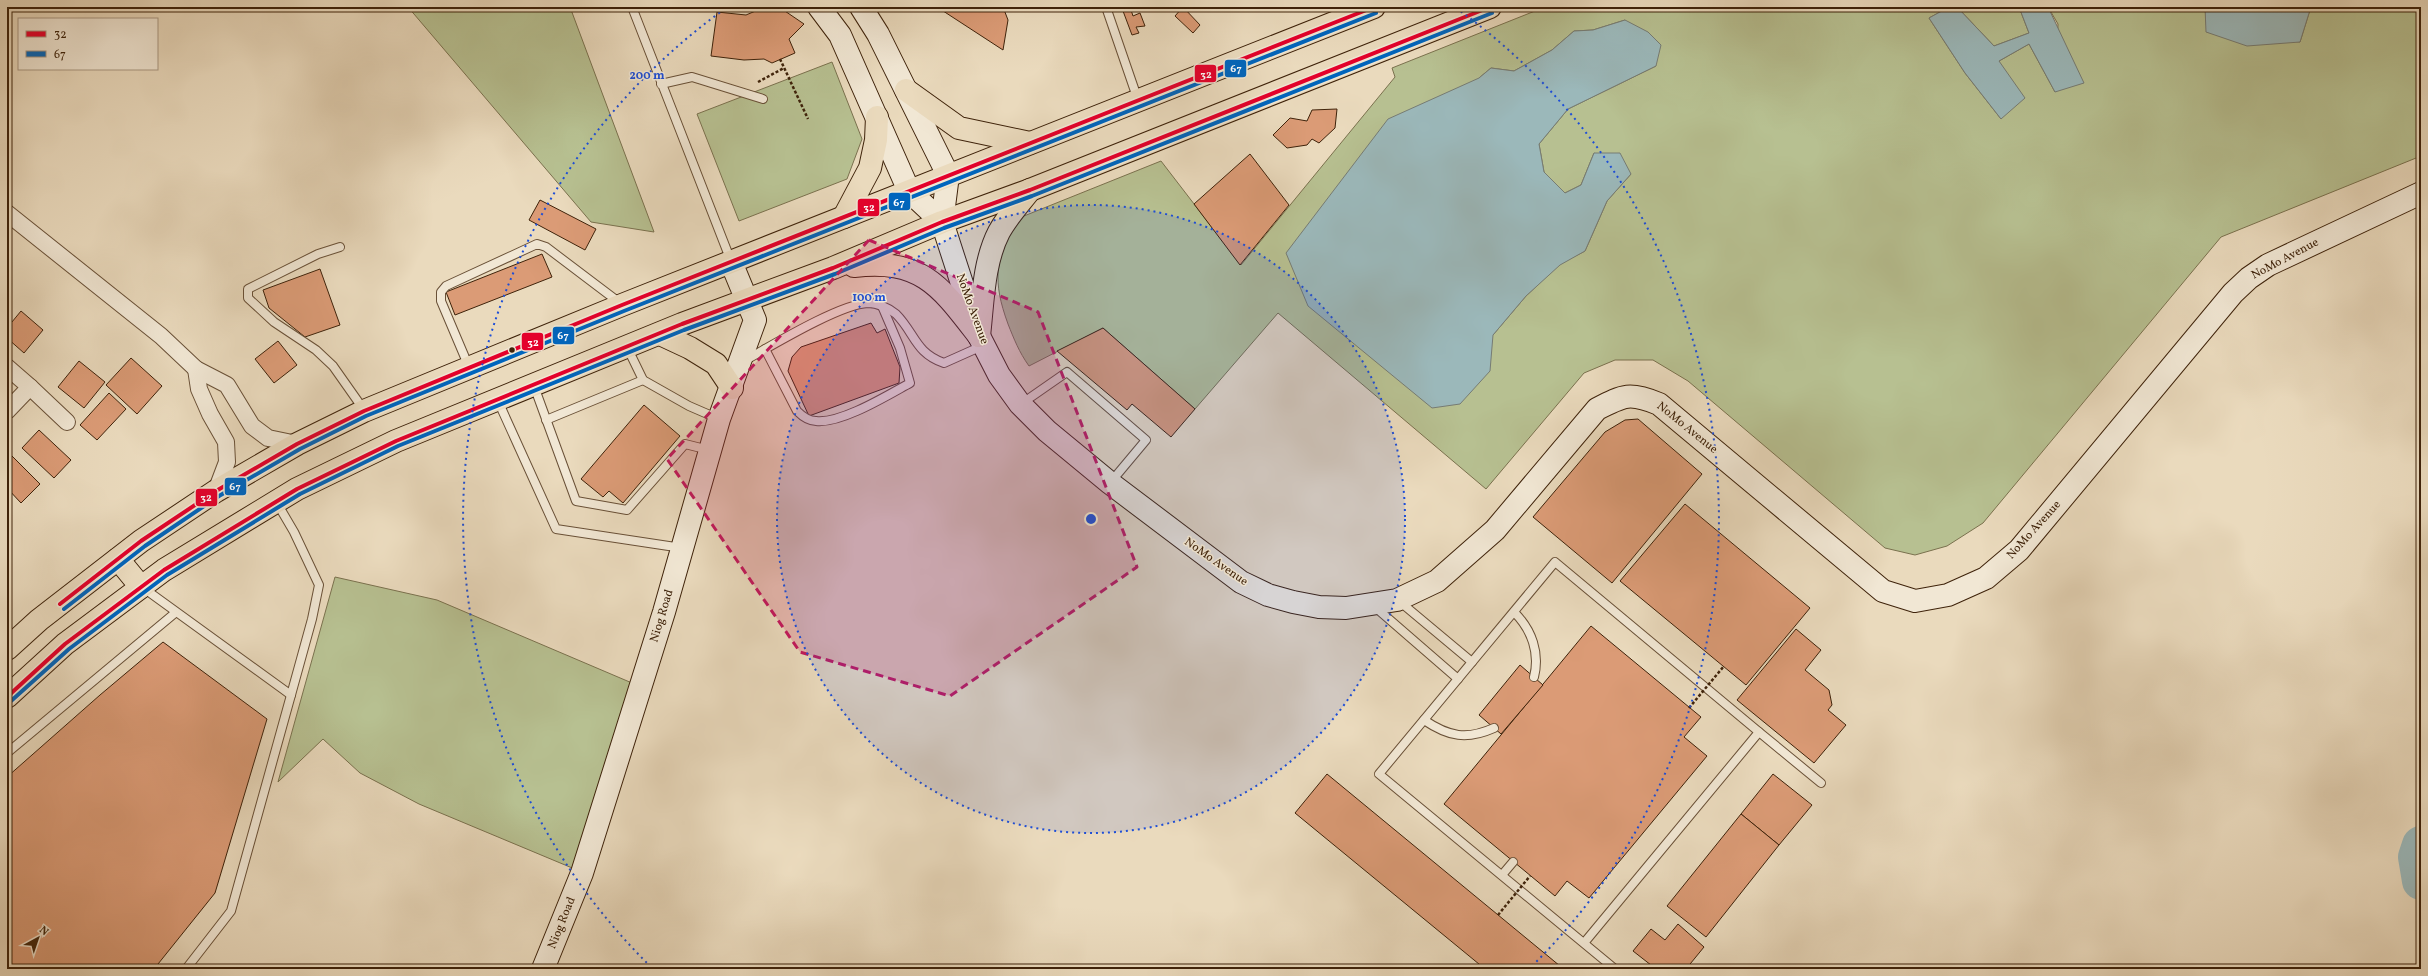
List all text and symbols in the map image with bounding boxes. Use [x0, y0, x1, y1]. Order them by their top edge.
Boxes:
legend [18, 18, 158, 70]
text: 32 [54, 27, 67, 43]
text: 67 [54, 47, 66, 63]
line badge: 67 [1224, 59, 1247, 78]
text: 67 [1230, 62, 1242, 77]
line badge: 32 [1194, 64, 1217, 83]
text: 200 m [629, 68, 665, 84]
text: 32 [1200, 68, 1212, 83]
line badge: 67 [888, 192, 911, 211]
text: 67 [893, 196, 905, 211]
line badge: 32 [857, 198, 880, 217]
text: 32 [863, 201, 875, 216]
street label: NoMo Avenue [2248, 234, 2322, 283]
street label: NoMo Avenue [952, 271, 992, 347]
text: 100 m [852, 290, 886, 306]
line badge: 67 [552, 326, 575, 345]
text: 67 [557, 329, 569, 344]
line badge: 32 [521, 332, 544, 351]
text: 32 [527, 336, 539, 351]
unlabelled marker [507, 345, 517, 355]
street label: NoMo Avenue [1653, 398, 1721, 458]
line badge: 67 [224, 477, 247, 496]
text: 67 [229, 480, 241, 495]
line badge: 32 [195, 488, 218, 507]
text: 32 [200, 491, 212, 506]
street label: NoMo Avenue [2003, 497, 2065, 563]
centre of rings [1084, 512, 1098, 526]
street label: NoMo Avenue [1181, 534, 1251, 590]
street label: Niog Road [646, 587, 678, 644]
street label: Niog Road [544, 895, 580, 951]
north arrow [18, 918, 58, 958]
text: N [36, 923, 51, 940]

